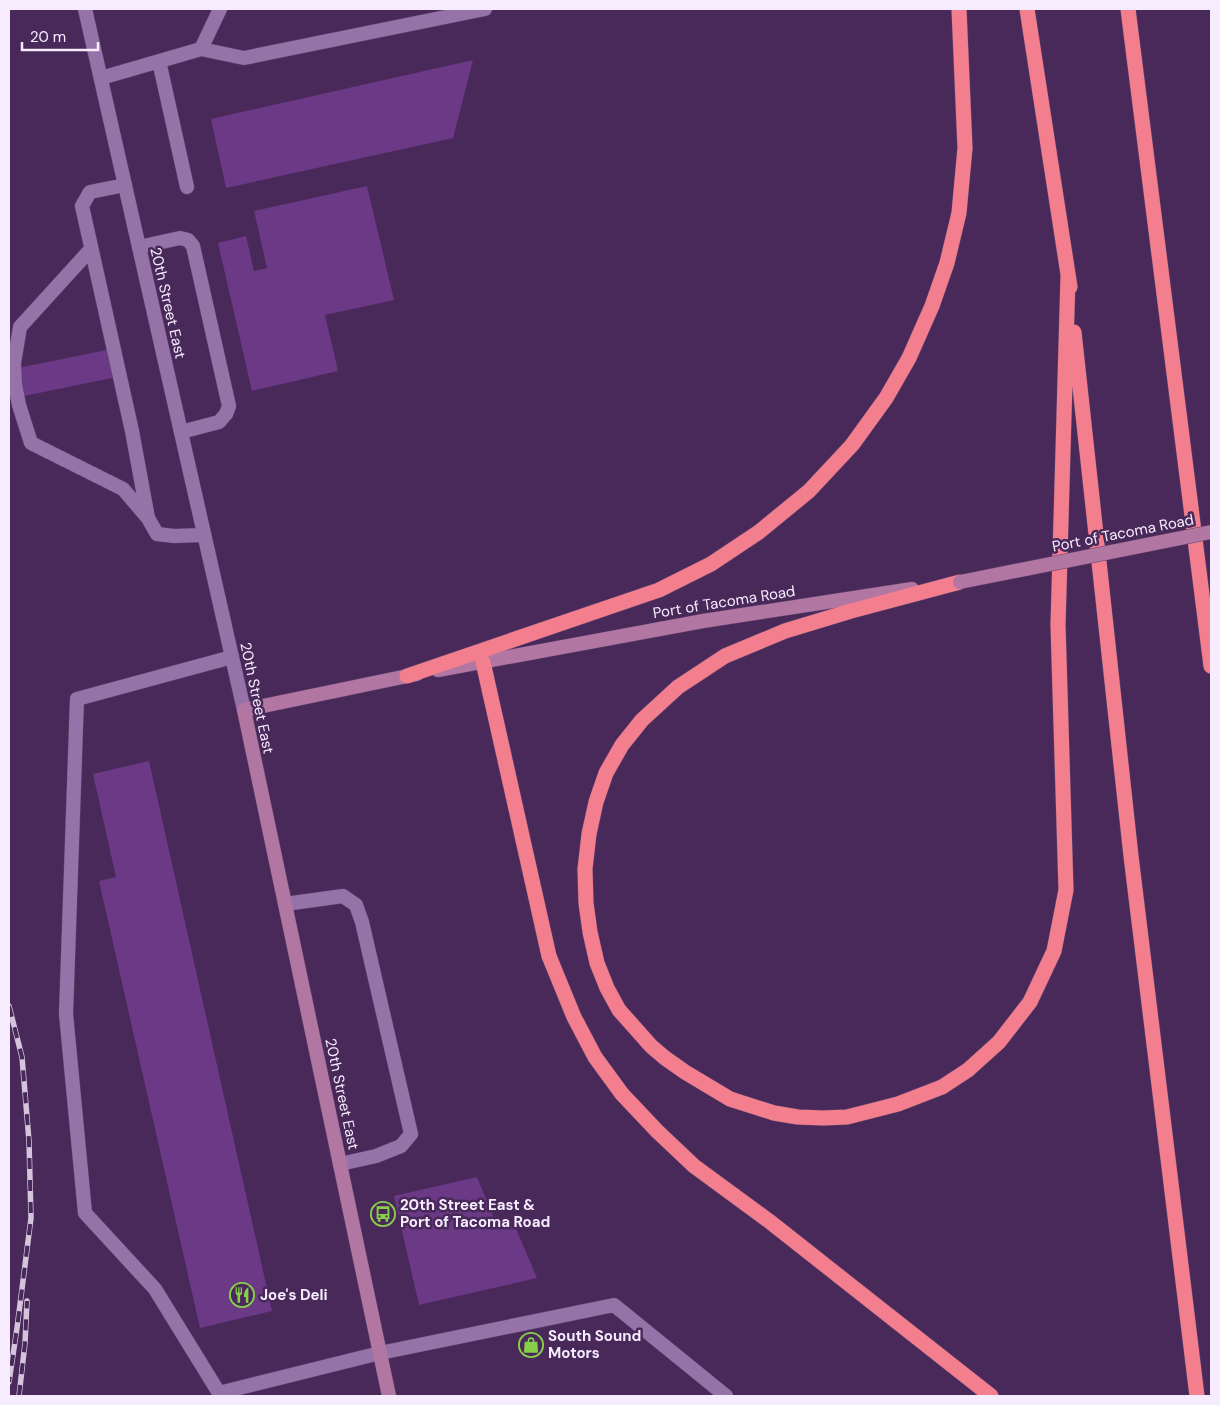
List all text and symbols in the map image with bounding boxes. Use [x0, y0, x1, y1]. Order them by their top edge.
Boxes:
scale bar [22, 20, 99, 52]
text: 20 m [30, 27, 66, 47]
street label: 20th Street East [145, 245, 191, 361]
street label: Port of Tacoma Road [1050, 509, 1196, 557]
street label: Port of Tacoma Road [651, 581, 797, 623]
street label: 20th Street East [235, 640, 279, 756]
street label: 20th Street East [320, 1036, 364, 1152]
place label: 20th Street East & Port of Tacoma Road [400, 1195, 550, 1232]
bus stop icon: 20th Street East & Port of Tacoma Road [370, 1201, 396, 1227]
restaurant icon: Joe's Deli [229, 1282, 255, 1308]
place label: Joe's Deli [260, 1285, 328, 1305]
place label: South Sound Motors [548, 1326, 641, 1363]
shop icon: South Sound Motors [518, 1332, 544, 1358]

